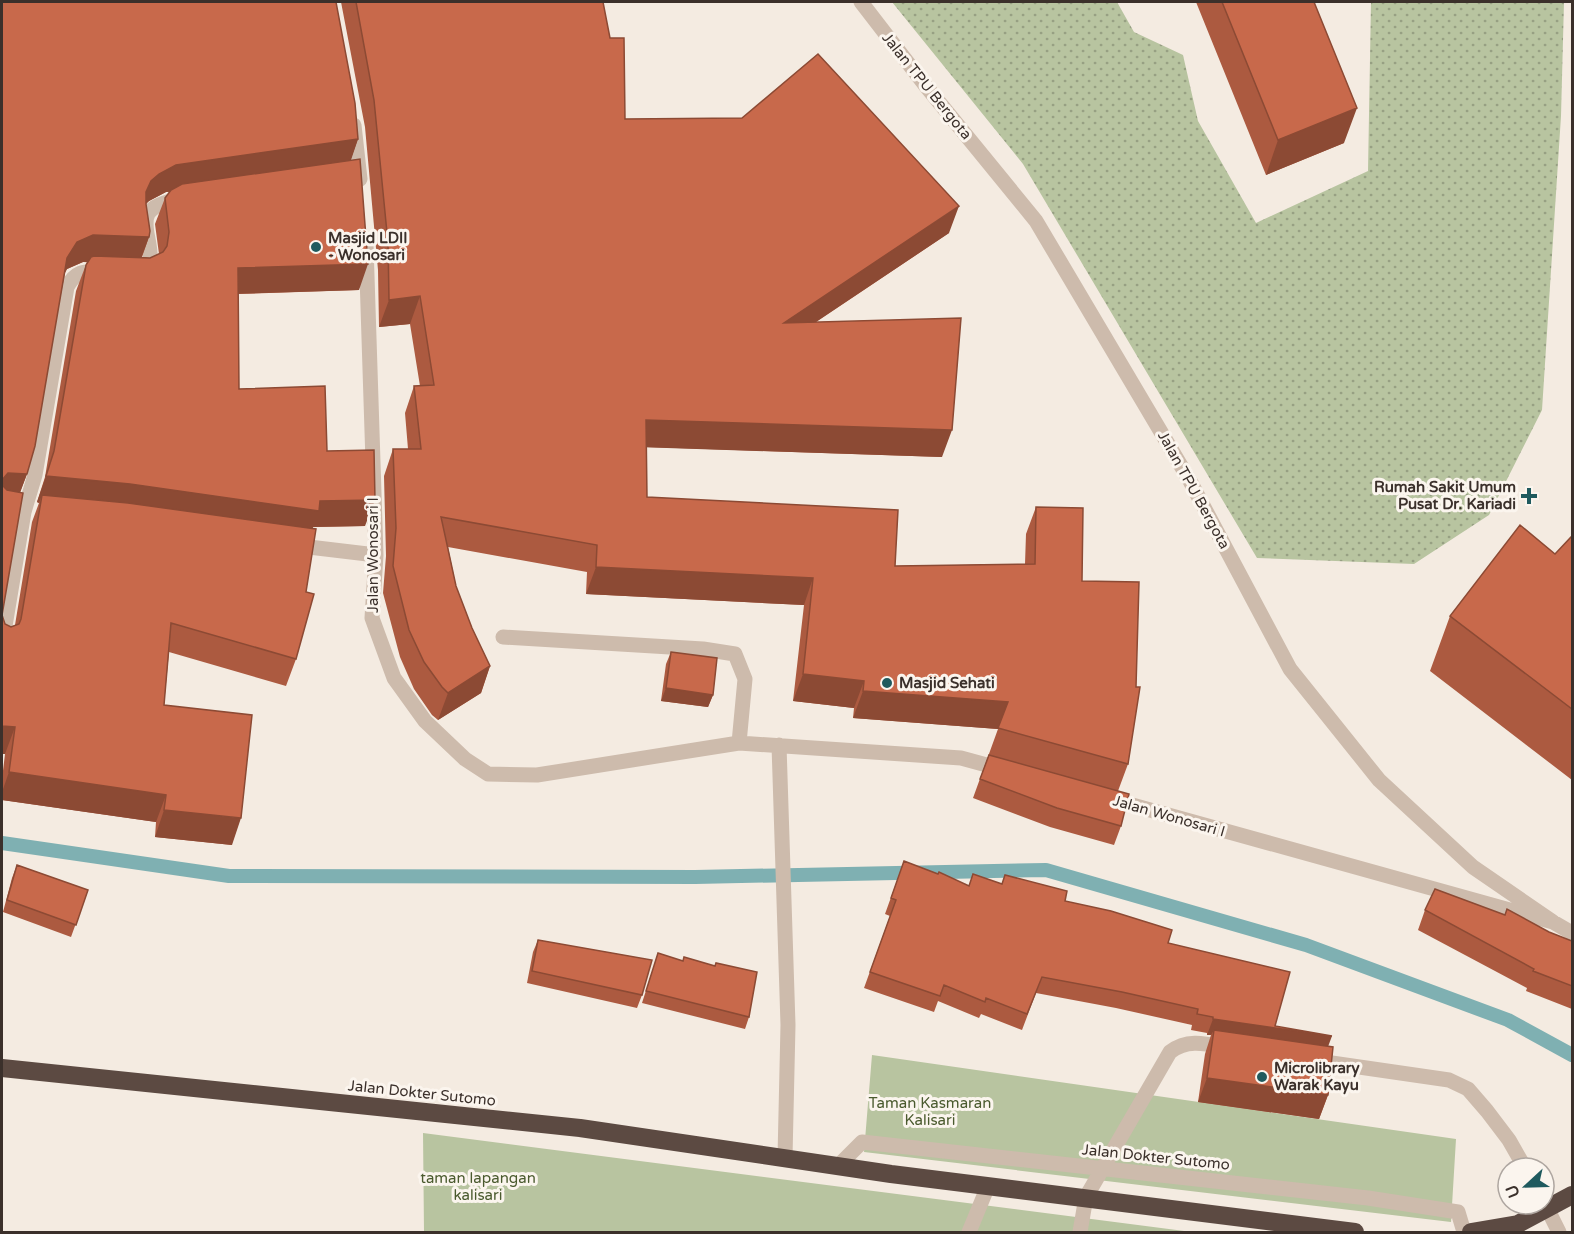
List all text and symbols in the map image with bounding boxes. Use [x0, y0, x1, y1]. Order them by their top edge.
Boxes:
street label: Jalan TPU Bergota [878, 29, 976, 143]
place label: Masjid LDII - Wonosari [328, 229, 408, 264]
marker: Masjid LDII - Wonosari [309, 240, 323, 254]
street label: Jalan TPU Bergota [1154, 428, 1234, 552]
place label: Rumah Sakit Umum Pusat Dr. Kariadi [1374, 478, 1516, 513]
marker: Rumah Sakit Umum Pusat Dr. Kariadi [1520, 487, 1538, 505]
street label: Jalan Wonosari I [364, 497, 382, 613]
place label: Masjid Sehati [899, 674, 995, 693]
marker: Masjid Sehati [880, 676, 894, 690]
street label: Jalan Wonosari I [1111, 791, 1227, 841]
place label: Microlibrary Warak Kayu [1274, 1059, 1360, 1095]
marker: Microlibrary Warak Kayu [1255, 1070, 1269, 1084]
street label: Jalan Dokter Sutomo [347, 1076, 497, 1110]
park label: Taman Kasmaran Kalisari [869, 1094, 991, 1129]
street label: Jalan Dokter Sutomo [1081, 1140, 1231, 1174]
north arrow [1496, 1156, 1556, 1216]
park label: taman lapangan kalisari [420, 1169, 536, 1204]
text: U [1501, 1182, 1525, 1201]

